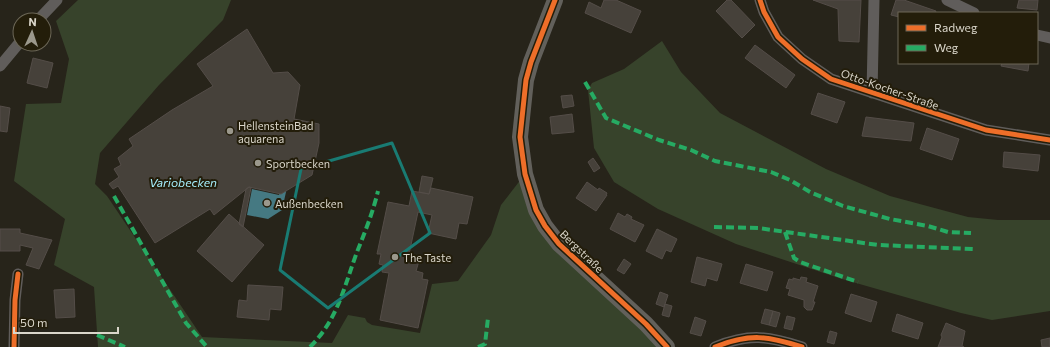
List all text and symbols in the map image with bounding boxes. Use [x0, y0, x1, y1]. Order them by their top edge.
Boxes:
north arrow [12, 12, 52, 52]
legend [898, 12, 1038, 64]
text: N [28, 15, 37, 28]
text: Radweg [934, 20, 978, 34]
text: Weg [934, 40, 959, 54]
street label: Otto-Kocher-Straße [839, 66, 941, 112]
place label: HellensteinBad aquarena [238, 119, 313, 145]
marker: HellensteinBad aquarena [225, 126, 235, 136]
place label: Sportbecken [266, 157, 330, 170]
marker: Sportbecken [253, 158, 263, 168]
water label: Variobecken [149, 175, 217, 189]
place label: Außenbecken [275, 197, 343, 210]
marker: Außenbecken [262, 198, 272, 208]
street label: Bergstraße [558, 227, 607, 275]
place label: The Taste [403, 251, 452, 264]
marker: The Taste [390, 252, 400, 262]
scale bar [14, 309, 118, 335]
text: 50 m [20, 315, 48, 329]

